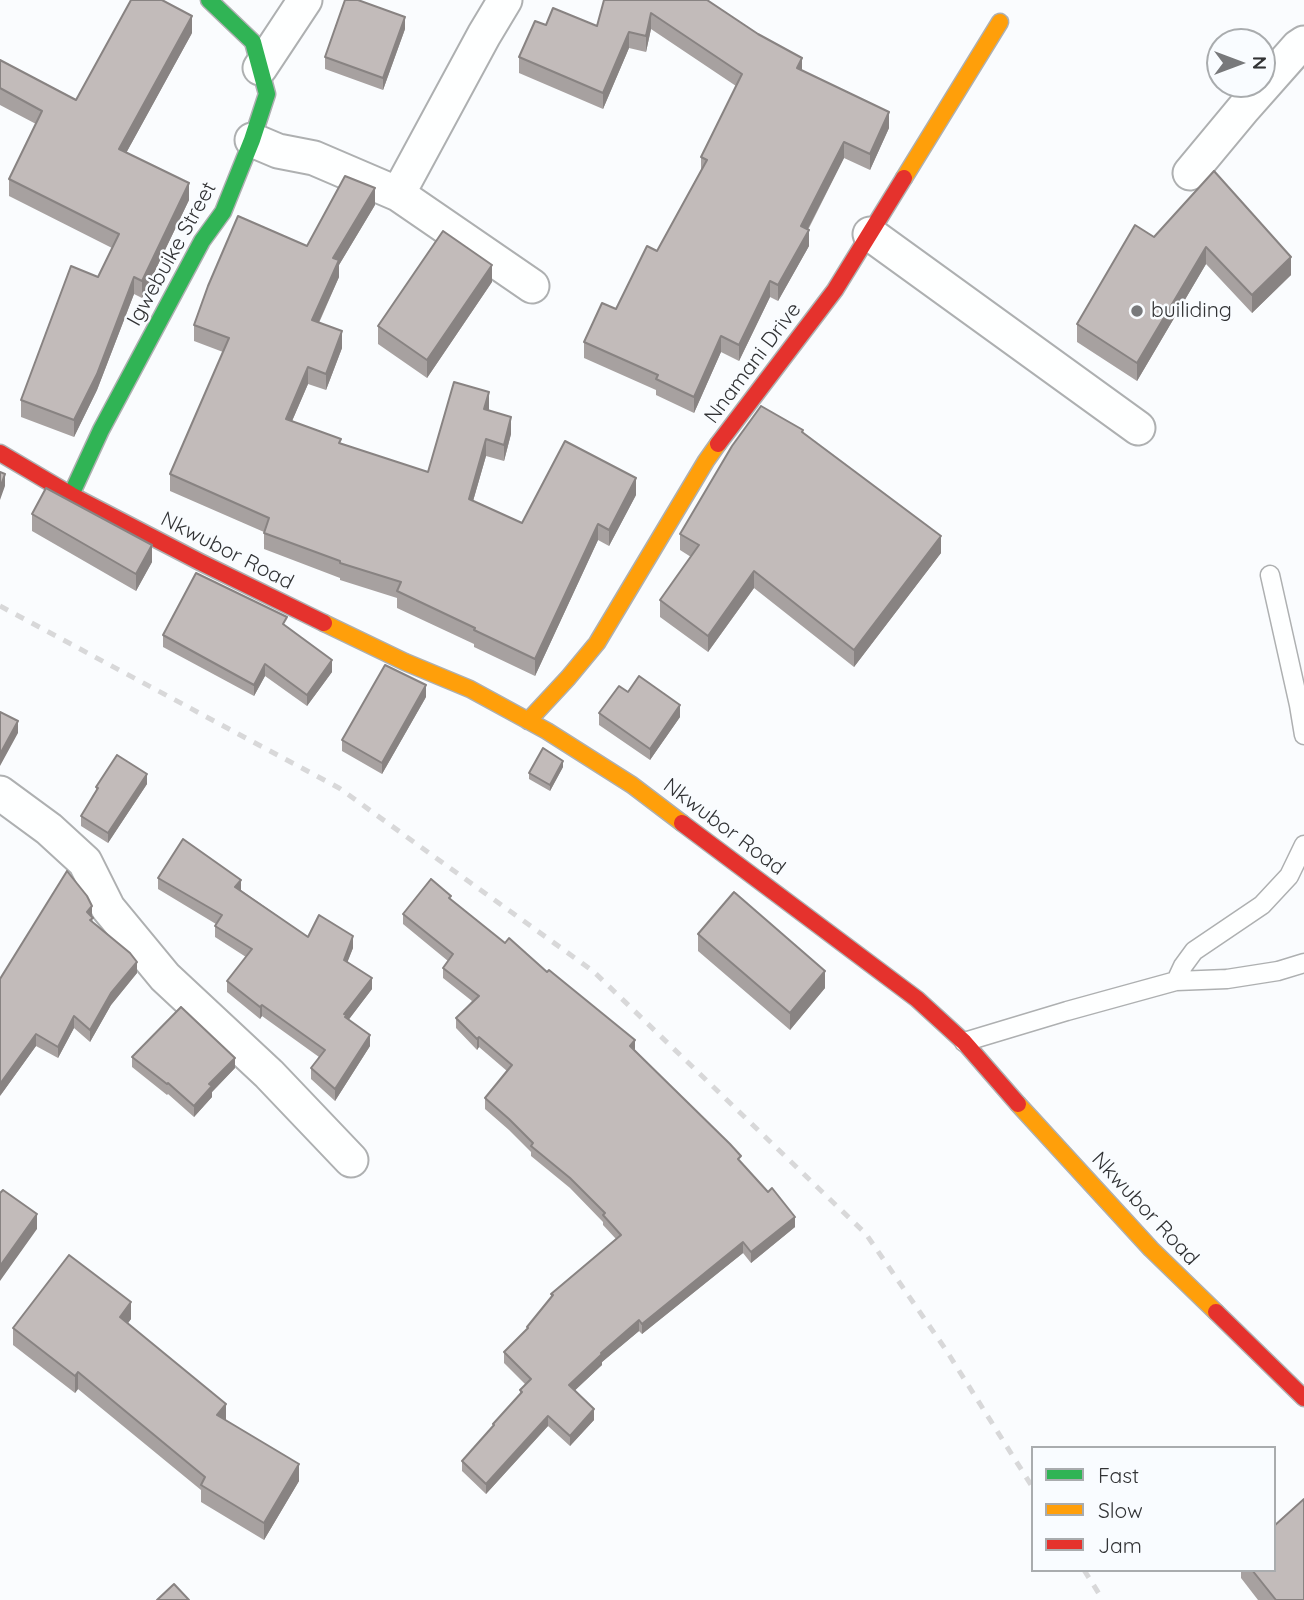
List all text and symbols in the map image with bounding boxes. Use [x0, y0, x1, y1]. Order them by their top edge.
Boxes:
north arrow [1206, 28, 1276, 98]
text: N [1248, 56, 1272, 70]
street label: Igwebuike Street [122, 178, 222, 330]
street label: Nnamani Drive [699, 298, 807, 428]
place label: builiding [1151, 298, 1232, 324]
marker: builiding [1129, 303, 1145, 319]
street label: Nkwubor Road [156, 507, 298, 595]
street label: Nkwubor Road [658, 773, 790, 881]
street label: Nkwubor Road [1086, 1147, 1204, 1271]
legend [1031, 1446, 1276, 1572]
text: Fast [1098, 1462, 1139, 1488]
text: Slow [1098, 1497, 1143, 1523]
text: Jam [1098, 1532, 1142, 1558]

